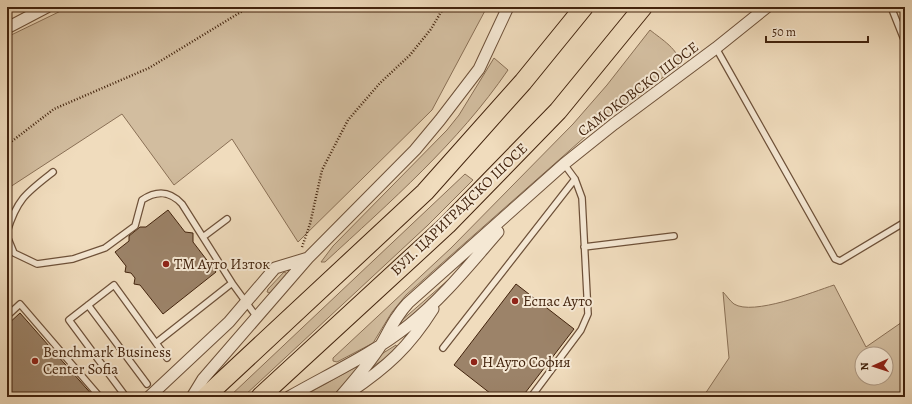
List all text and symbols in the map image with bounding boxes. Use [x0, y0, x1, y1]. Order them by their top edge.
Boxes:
scale bar [766, 18, 868, 44]
text: 50 m [772, 24, 796, 40]
street label: САМОКОВСКО ШОСЕ [574, 37, 702, 141]
street label: БУЛ. ЦАРИГРАДСКО ШОСЕ [386, 138, 532, 280]
place label: ТМ Ауто Изток [174, 254, 270, 274]
marker: ТМ Ауто Изток [161, 259, 171, 269]
place label: Еспас Ауто [523, 291, 592, 311]
marker: Еспас Ауто [510, 296, 520, 306]
place label: Benchmark Business Center Sofia [43, 342, 171, 379]
north arrow [854, 346, 894, 386]
place label: Н Ауто София [482, 352, 571, 372]
marker: Benchmark Business Center Sofia [30, 356, 40, 366]
marker: Н Ауто София [469, 357, 479, 367]
text: N [857, 362, 872, 371]

